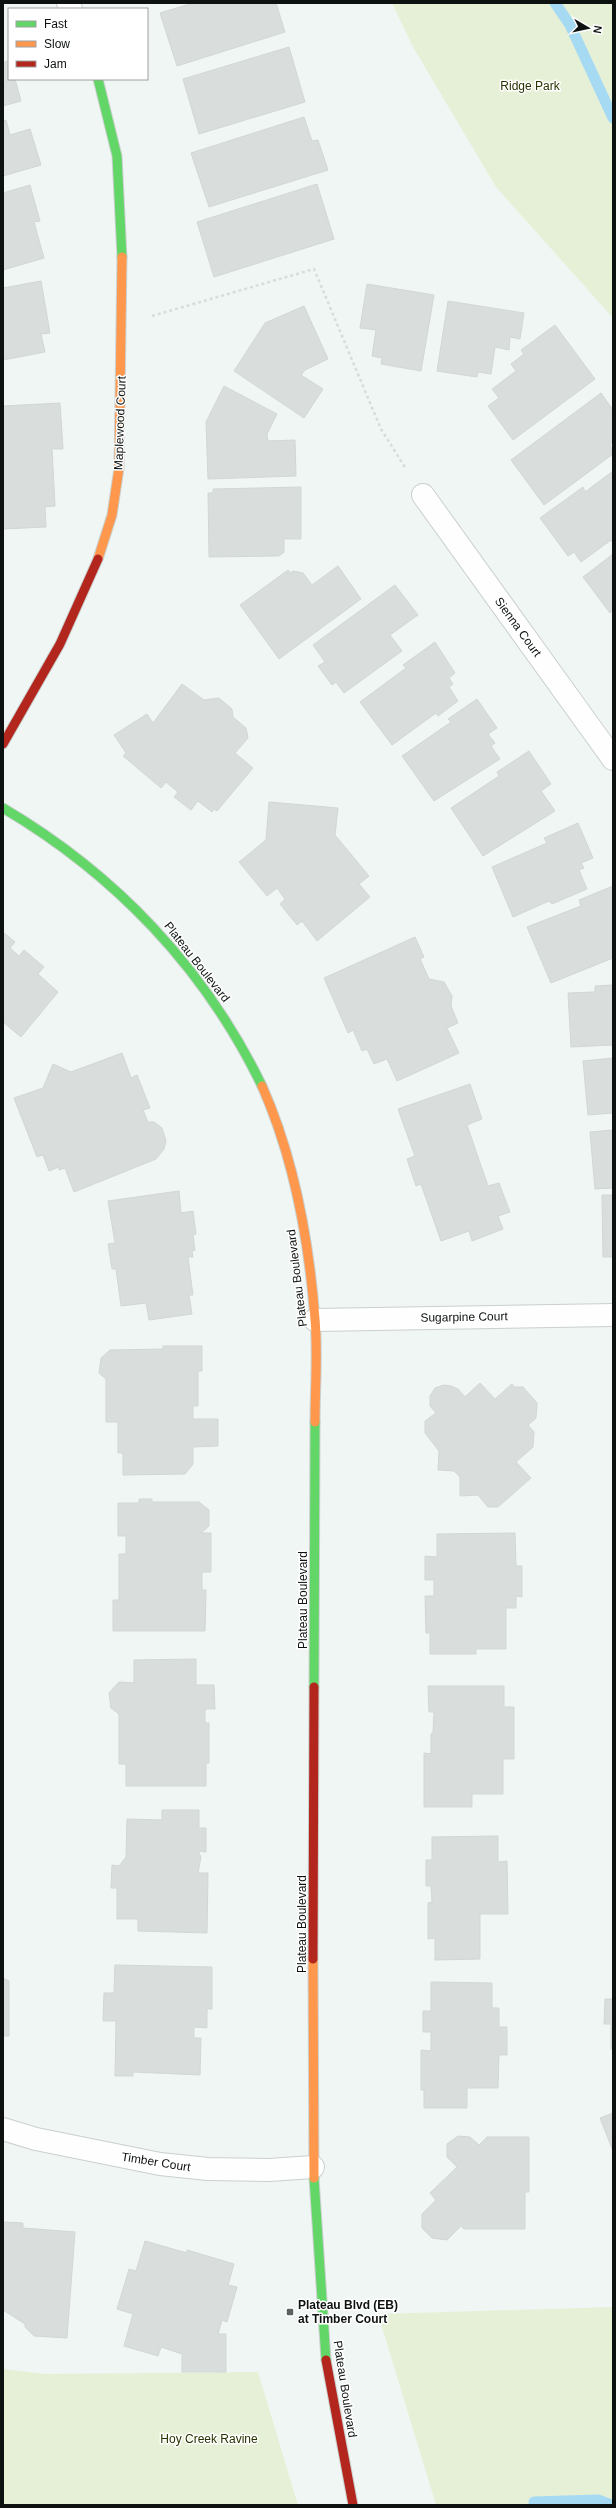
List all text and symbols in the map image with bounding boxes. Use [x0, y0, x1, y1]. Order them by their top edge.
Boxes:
legend [8, 8, 148, 80]
north arrow [568, 8, 608, 48]
text: Fast [44, 17, 68, 31]
text: N [591, 25, 604, 34]
text: Slow [44, 37, 70, 51]
text: Jam [44, 57, 67, 71]
park label: Ridge Park [500, 79, 561, 93]
street label: Maplewood Court [111, 375, 129, 470]
street label: Sienna Court [492, 595, 545, 660]
street label: Plateau Boulevard [161, 919, 233, 1005]
street label: Plateau Boulevard [284, 1228, 310, 1328]
street label: Sugarpine Court [420, 1309, 508, 1325]
street label: Plateau Boulevard [296, 1551, 310, 1649]
street label: Plateau Boulevard [295, 1875, 309, 1973]
street label: Timber Court [121, 2150, 192, 2174]
place label: Plateau Blvd (EB) at Timber Court [298, 2298, 398, 2326]
marker: Plateau Blvd (EB) at Timber Court [285, 2307, 295, 2317]
street label: Plateau Boulevard [330, 2339, 360, 2439]
park label: Hoy Creek Ravine [160, 2432, 258, 2446]

